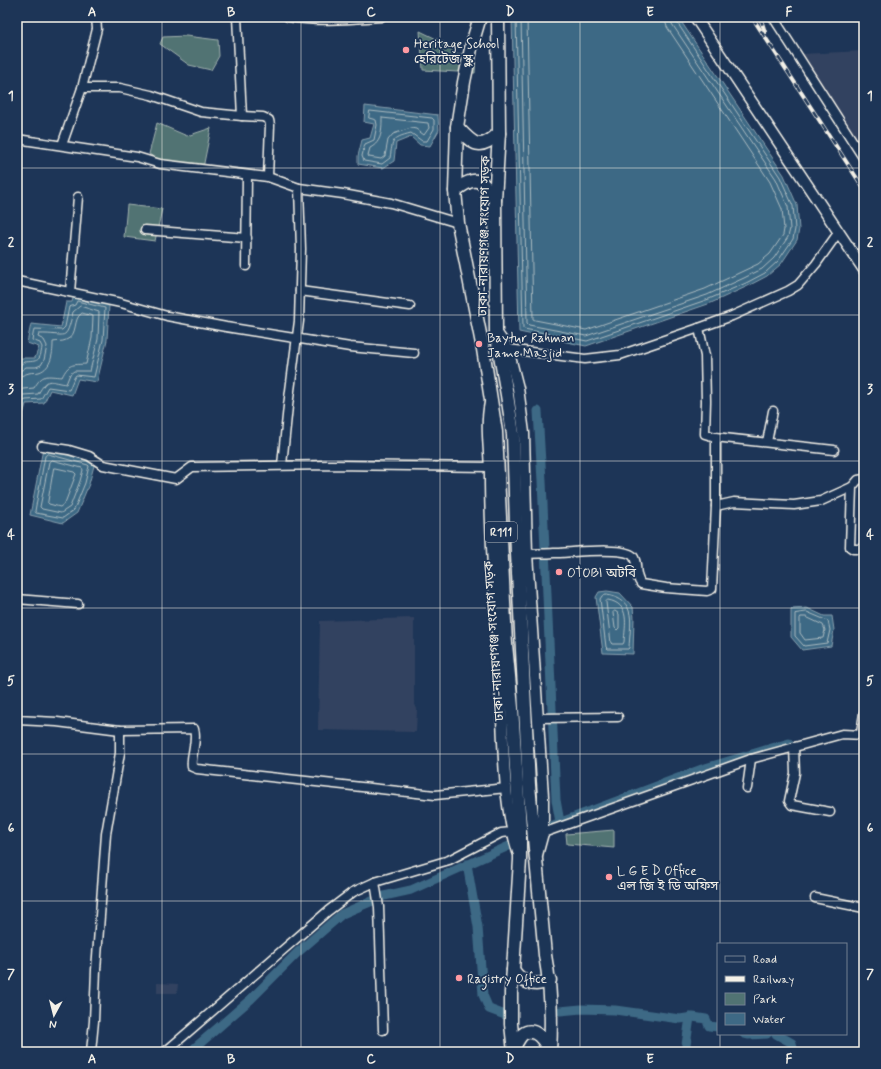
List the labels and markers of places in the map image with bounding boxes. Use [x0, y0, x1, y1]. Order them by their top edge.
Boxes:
place label: Heritage School হেরিটেজ স্কুল [414, 36, 499, 68]
marker: Heritage School হেরিটেজ স্কুল [401, 45, 411, 55]
place label: Baytur Rahman Jame Masjid [487, 330, 574, 362]
marker: Baytur Rahman Jame Masjid [474, 339, 484, 349]
place label: OTOBI অটবি [567, 565, 636, 582]
marker: OTOBI অটবি [554, 567, 564, 577]
place label: L G E D Office এল জি ই ডি অফিস [617, 863, 719, 895]
marker: L G E D Office এল জি ই ডি অফিস [604, 872, 614, 882]
place label: Ragistry Office [467, 971, 547, 990]
marker: Ragistry Office [454, 973, 464, 983]

